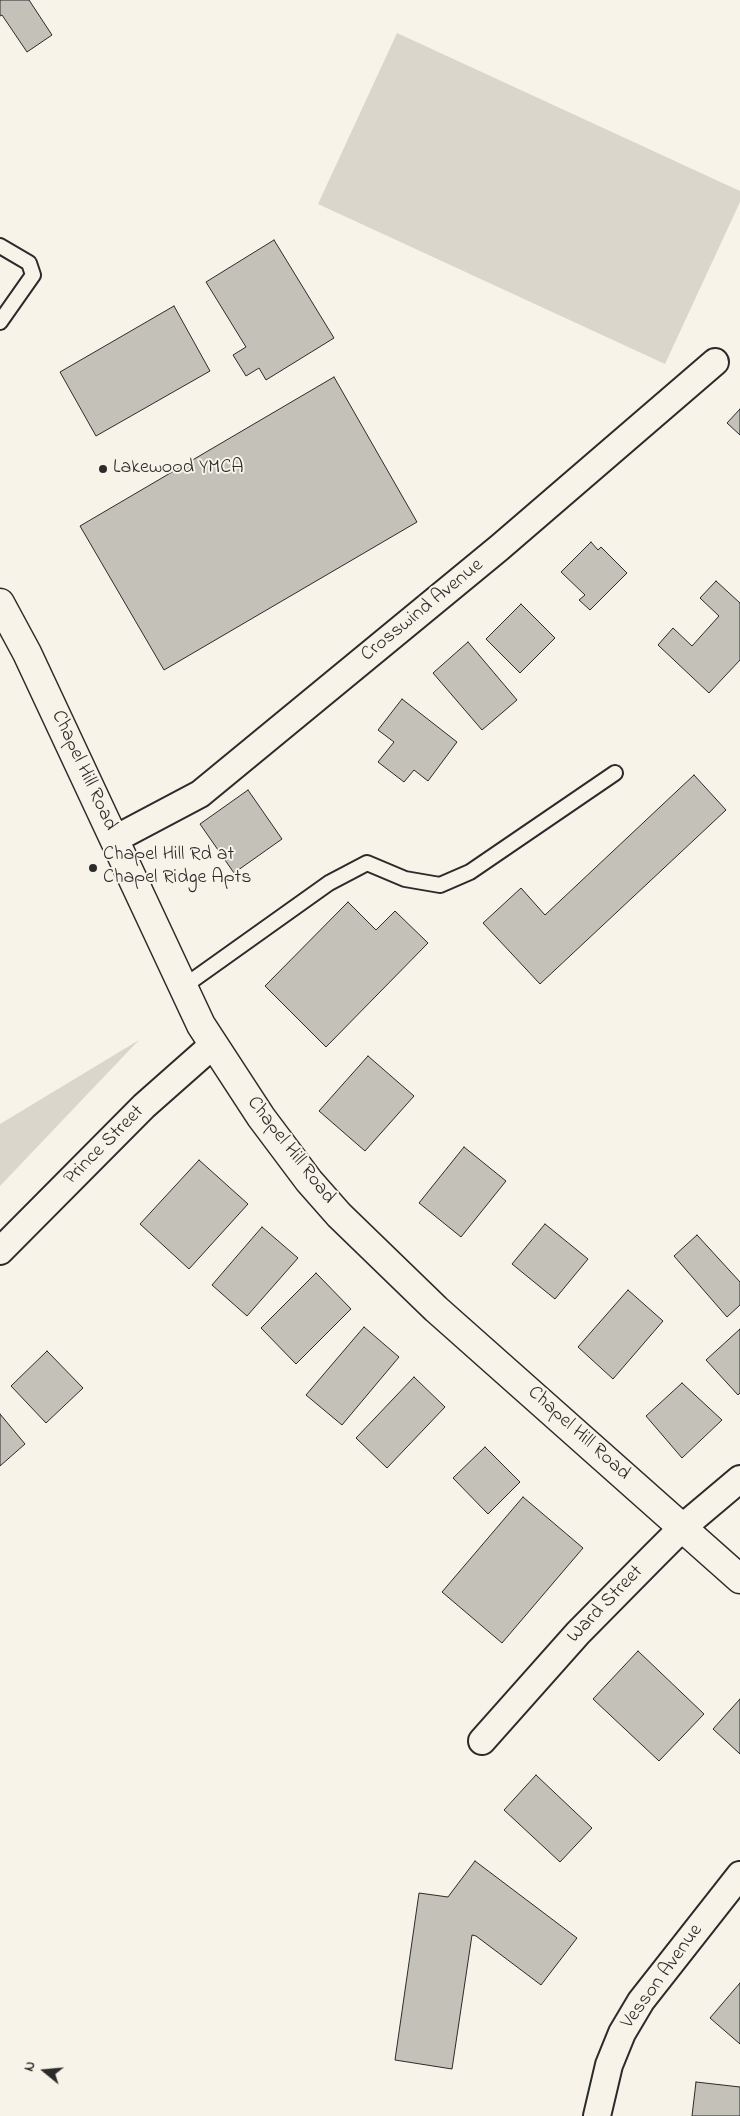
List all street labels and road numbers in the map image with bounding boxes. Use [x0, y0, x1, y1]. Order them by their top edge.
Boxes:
street label: Crosswind Avenue [357, 554, 489, 668]
street label: Chapel Hill Road [45, 707, 121, 835]
street label: Chapel Hill Road [241, 1092, 339, 1210]
street label: Prince Street [60, 1101, 150, 1191]
street label: Chapel Hill Road [522, 1382, 634, 1486]
street label: Ward Street [563, 1561, 649, 1649]
street label: Vesson Avenue [617, 1920, 709, 2034]

